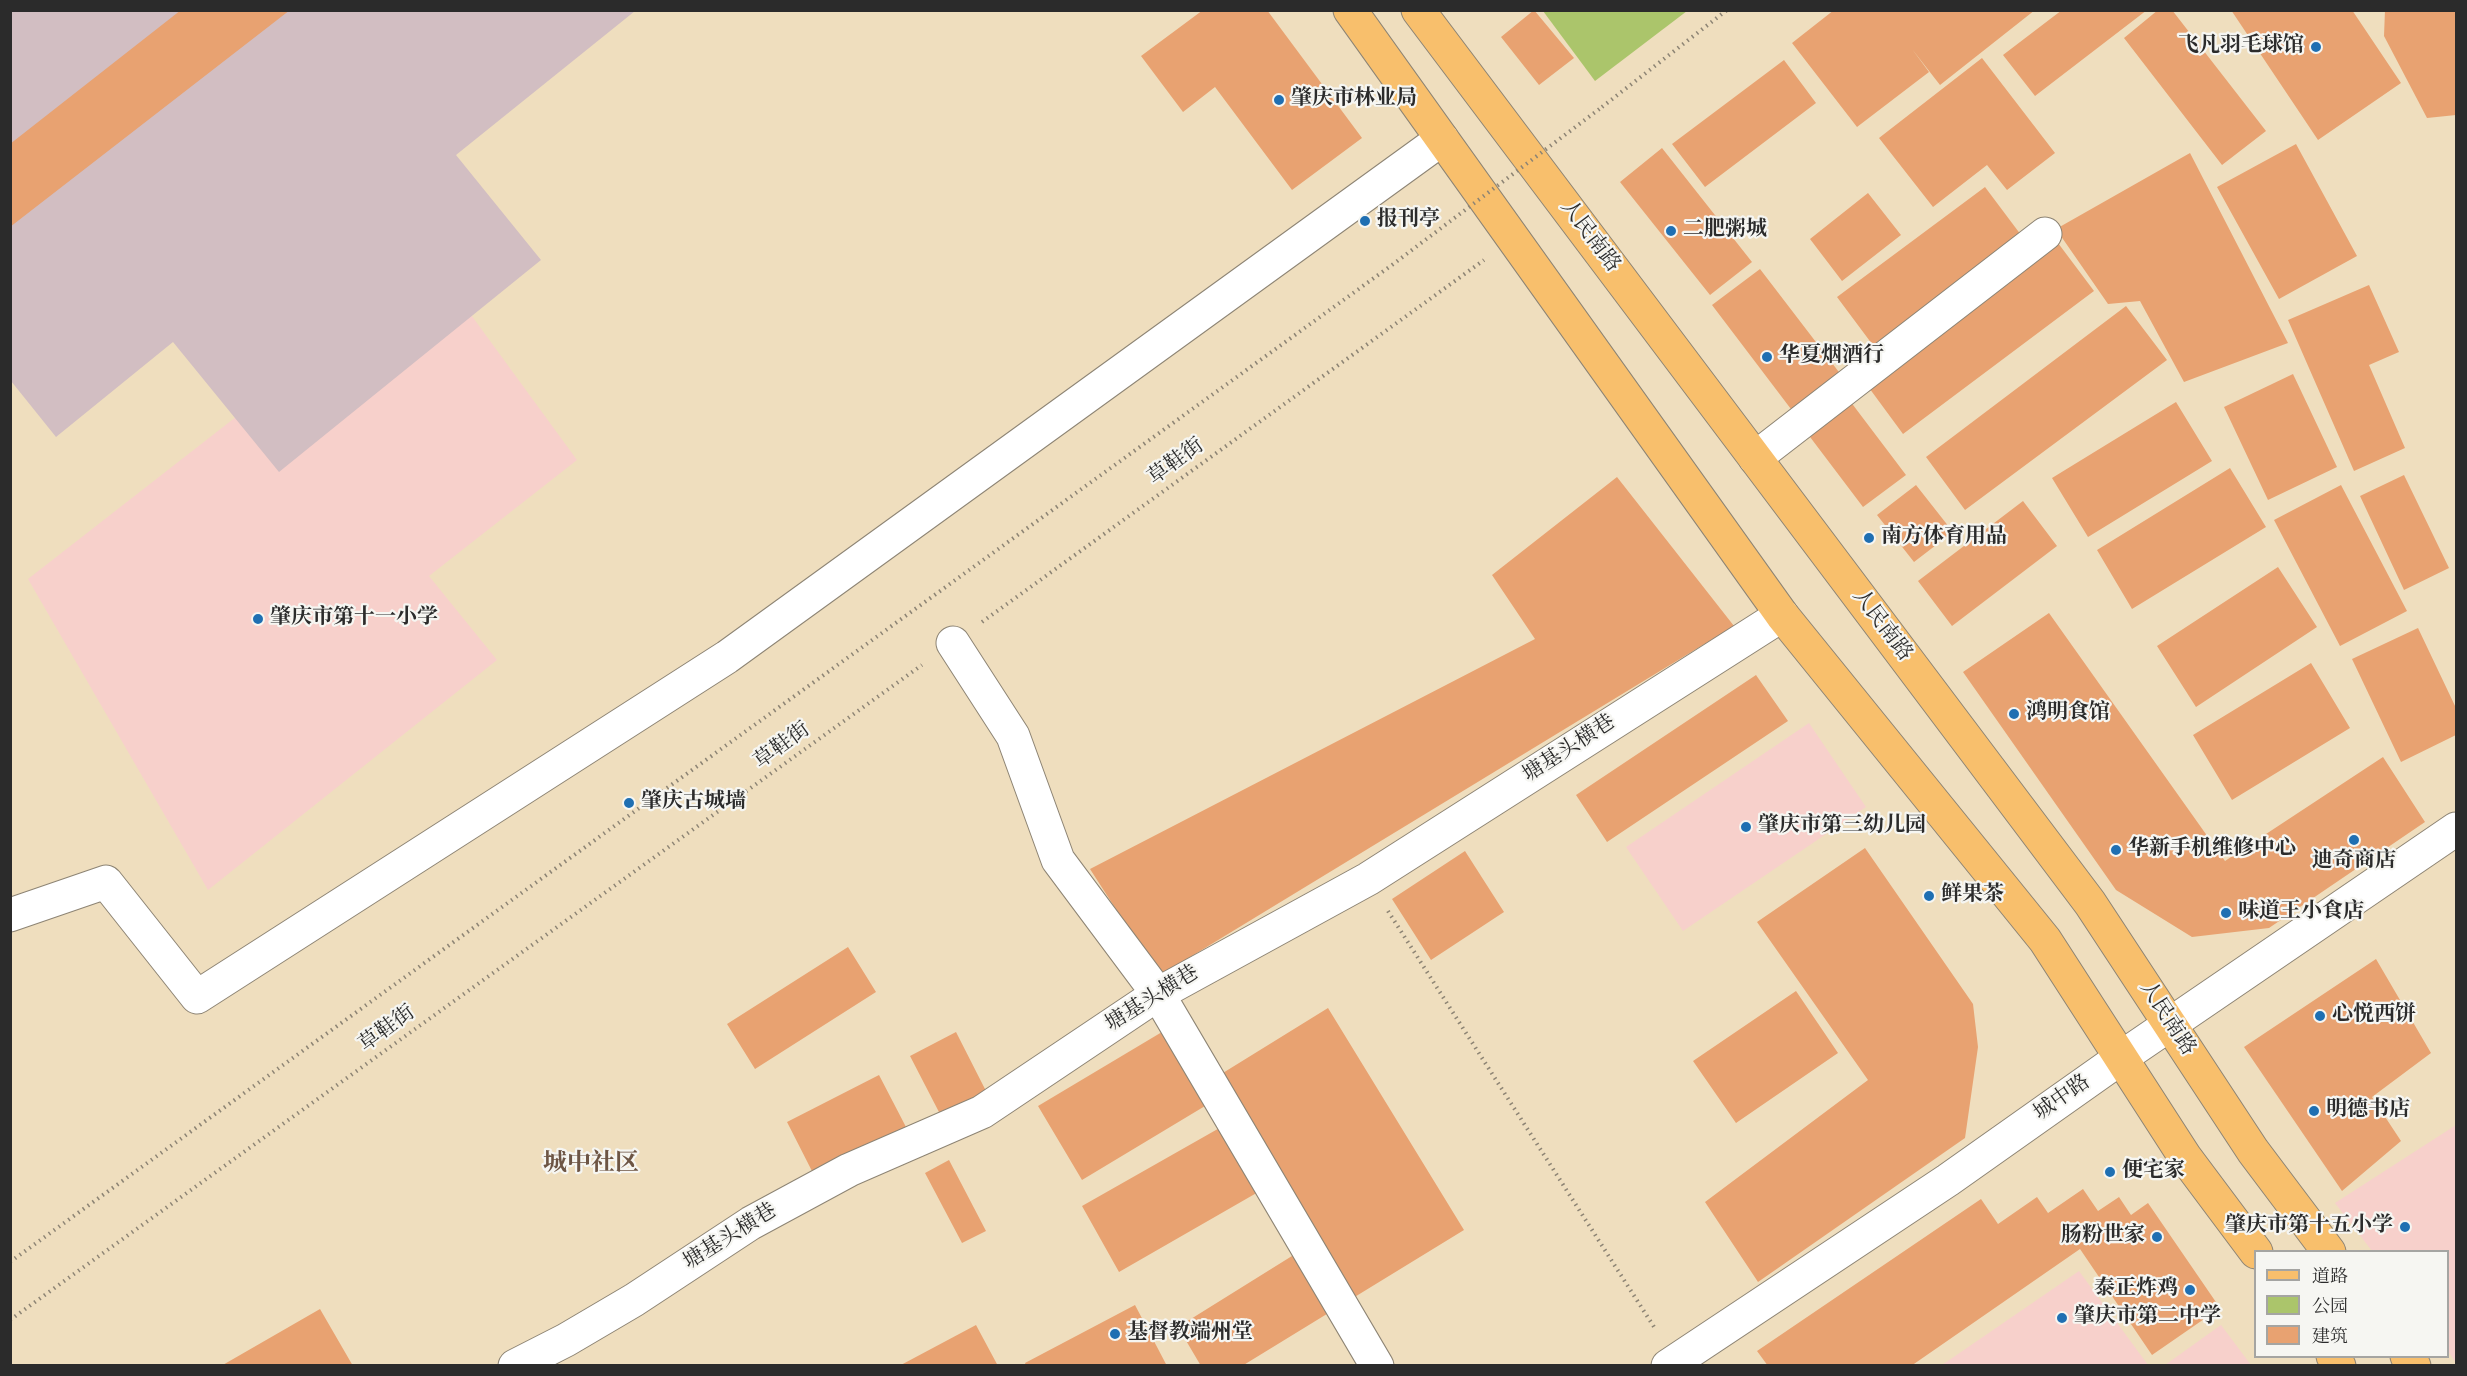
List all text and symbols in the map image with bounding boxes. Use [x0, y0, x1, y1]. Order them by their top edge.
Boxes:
place label: 飞凡羽毛球馆 [2178, 34, 2304, 60]
marker: 飞凡羽毛球馆 [2309, 40, 2323, 54]
place label: 肇庆市林业局 [1291, 87, 1417, 113]
marker: 肇庆市林业局 [1272, 93, 1286, 107]
street label: 人民南路 [1554, 196, 1624, 278]
place label: 报刊亭 [1377, 208, 1440, 234]
marker: 报刊亭 [1358, 214, 1372, 228]
place label: 二肥粥城 [1683, 218, 1767, 244]
marker: 二肥粥城 [1664, 224, 1678, 238]
place label: 华夏烟酒行 [1779, 344, 1884, 370]
marker: 华夏烟酒行 [1760, 350, 1774, 364]
street label: 草鞋街 [1144, 434, 1210, 492]
place label: 南方体育用品 [1881, 525, 2007, 551]
marker: 南方体育用品 [1862, 531, 1876, 545]
street label: 人民南路 [1846, 585, 1916, 667]
place label: 肇庆市第十一小学 [270, 606, 438, 632]
marker: 肇庆市第十一小学 [251, 612, 265, 626]
place label: 鸿明食馆 [2026, 701, 2110, 727]
marker: 鸿明食馆 [2007, 707, 2021, 721]
street label: 塘基头横巷 [1519, 711, 1621, 789]
street label: 草鞋街 [750, 718, 816, 776]
place label: 肇庆古城墙 [641, 790, 746, 816]
marker: 肇庆古城墙 [622, 796, 636, 810]
place label: 肇庆市第三幼儿园 [1758, 814, 1926, 840]
marker: 肇庆市第三幼儿园 [1739, 820, 1753, 834]
marker: 迪奇商店 [2347, 833, 2361, 847]
place label: 华新手机维修中心 [2128, 837, 2296, 863]
marker: 华新手机维修中心 [2109, 843, 2123, 857]
place label: 迪奇商店 [2312, 849, 2396, 875]
place label: 鲜果茶 [1941, 883, 2004, 909]
marker: 鲜果茶 [1922, 889, 1936, 903]
place label: 味道王小食店 [2238, 900, 2364, 926]
marker: 味道王小食店 [2219, 906, 2233, 920]
street label: 塘基头横巷 [1102, 961, 1204, 1039]
street label: 人民南路 [2133, 977, 2199, 1061]
street label: 草鞋街 [355, 1001, 421, 1059]
place label: 心悦西饼 [2332, 1003, 2416, 1029]
marker: 心悦西饼 [2313, 1009, 2327, 1023]
street label: 城中路 [2030, 1071, 2096, 1127]
place label: 明德书店 [2326, 1098, 2410, 1124]
marker: 明德书店 [2307, 1104, 2321, 1118]
district label: 城中社区 [543, 1152, 639, 1180]
place label: 便宅家 [2122, 1159, 2185, 1185]
marker: 便宅家 [2103, 1165, 2117, 1179]
street label: 塘基头横巷 [680, 1199, 782, 1277]
place label: 肇庆市第十五小学 [2225, 1214, 2393, 1240]
marker: 肇庆市第十五小学 [2398, 1220, 2412, 1234]
place label: 肠粉世家 [2061, 1224, 2145, 1250]
marker: 肠粉世家 [2150, 1230, 2164, 1244]
legend [2254, 1250, 2449, 1358]
text: 道路 [2312, 1265, 2348, 1290]
place label: 泰正炸鸡 [2094, 1277, 2178, 1303]
marker: 泰正炸鸡 [2183, 1283, 2197, 1297]
text: 公园 [2312, 1295, 2348, 1320]
place label: 肇庆市第二中学 [2074, 1305, 2221, 1331]
marker: 肇庆市第二中学 [2055, 1311, 2069, 1325]
place label: 基督教端州堂 [1127, 1321, 1253, 1347]
text: 建筑 [2312, 1325, 2348, 1350]
marker: 基督教端州堂 [1108, 1327, 1122, 1341]

